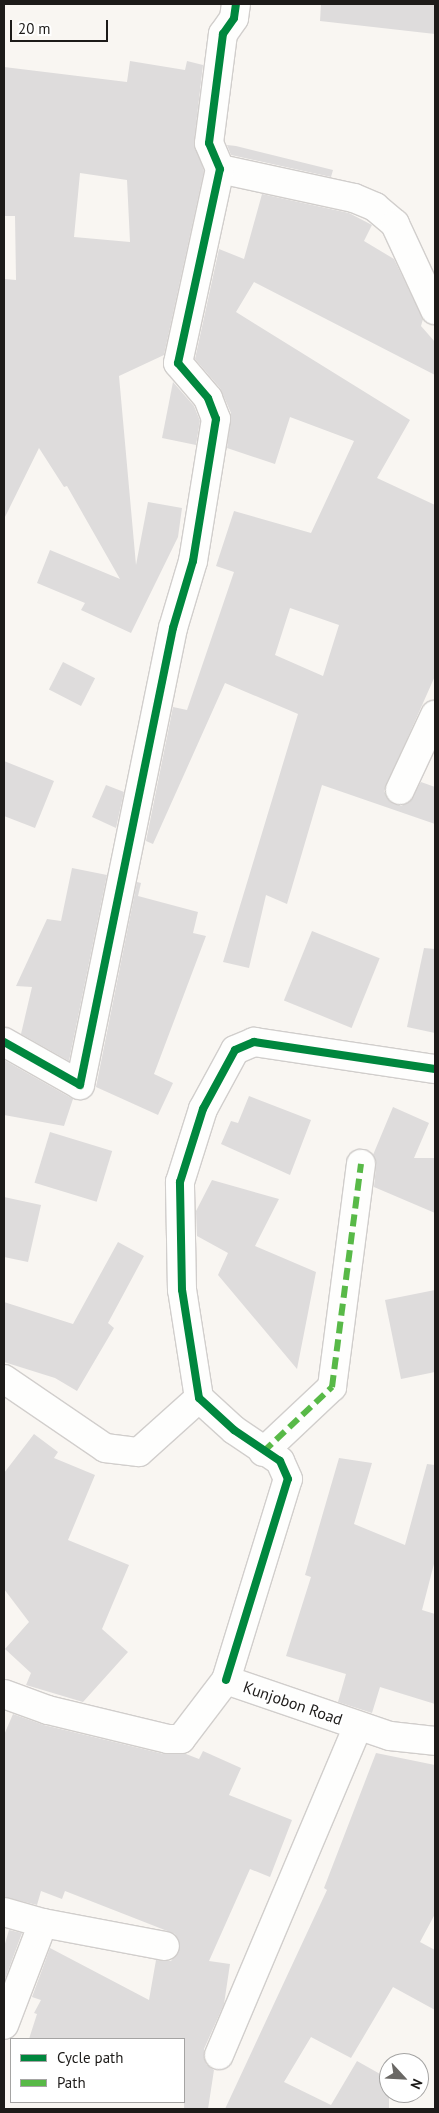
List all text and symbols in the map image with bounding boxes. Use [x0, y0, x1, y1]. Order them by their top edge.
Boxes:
scale bar [12, 10, 110, 42]
text: 20 m [18, 19, 51, 38]
street label: Kunjobon Road [241, 1677, 345, 1729]
legend [10, 2038, 185, 2103]
text: Cycle path [57, 2048, 123, 2067]
north arrow [379, 2053, 429, 2103]
text: Path [57, 2073, 86, 2092]
text: N [407, 2076, 427, 2092]

